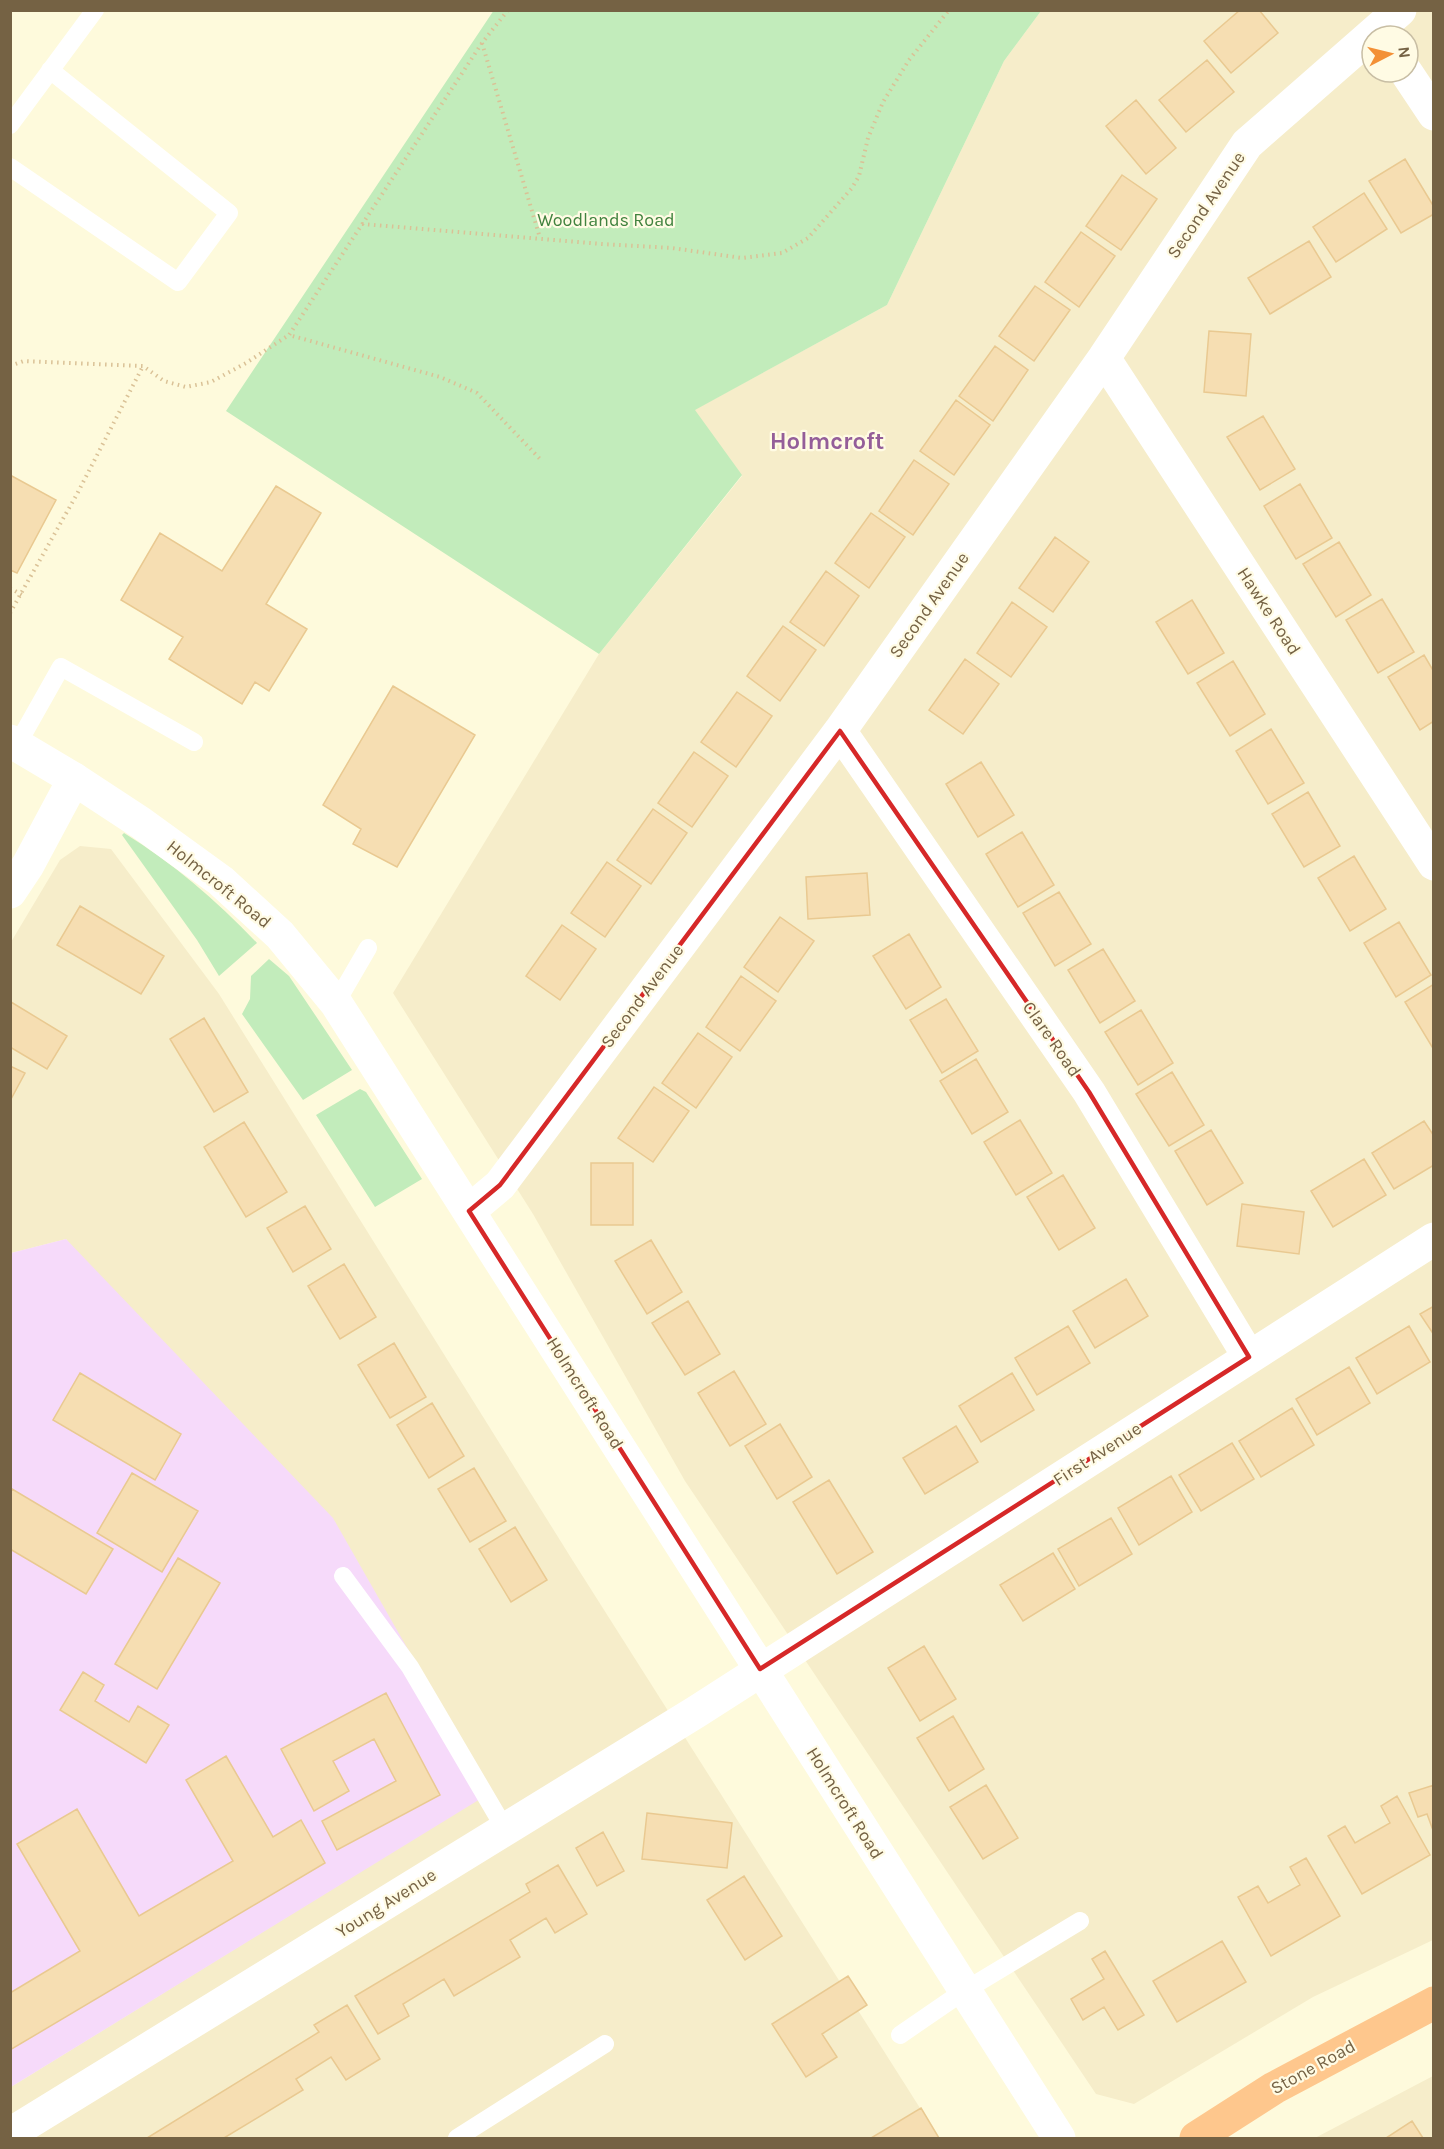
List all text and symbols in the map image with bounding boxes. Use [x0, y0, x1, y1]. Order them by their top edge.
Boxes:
north arrow [1360, 24, 1420, 84]
text: N [1394, 45, 1415, 59]
street label: Second Avenue [1162, 147, 1250, 263]
park label: Woodlands Road [537, 209, 675, 231]
district label: Holmcroft [770, 427, 884, 455]
street label: Second Avenue [884, 548, 974, 662]
street label: Hawke Road [1233, 563, 1305, 659]
street label: Holmcroft Road [162, 835, 276, 933]
street label: Second Avenue [596, 940, 688, 1052]
street label: Clare Road [1018, 997, 1086, 1081]
street label: Holmcroft Road [542, 1333, 628, 1453]
street label: First Avenue [1049, 1417, 1145, 1491]
street label: Holmcroft Road [802, 1743, 888, 1863]
street label: Young Avenue [332, 1863, 440, 1943]
street label: Stone Road [1267, 2035, 1359, 2099]

